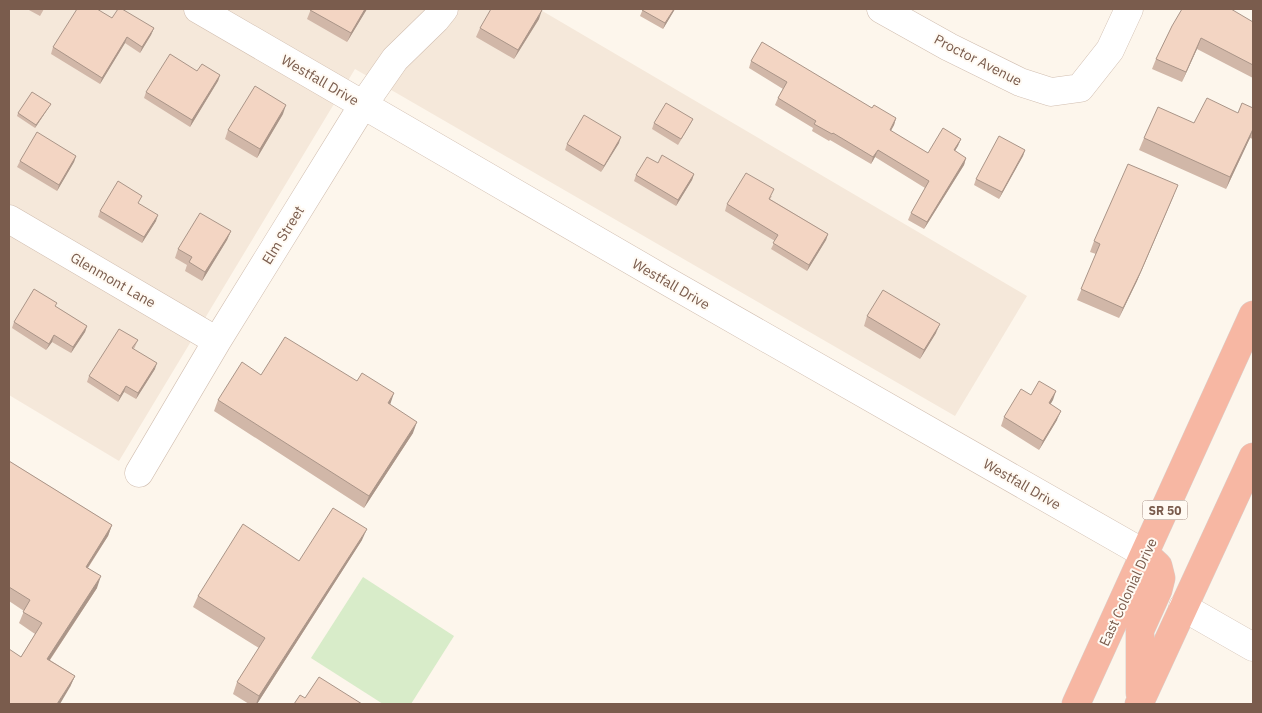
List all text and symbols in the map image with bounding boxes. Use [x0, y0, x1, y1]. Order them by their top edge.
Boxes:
street label: Proctor Avenue [931, 30, 1025, 90]
street label: Westfall Drive [278, 51, 362, 110]
street label: Elm Street [258, 202, 308, 268]
street label: Glenmont Lane [67, 248, 159, 312]
street label: Westfall Drive [629, 255, 713, 314]
street label: Westfall Drive [980, 455, 1064, 514]
road number: SR 50 [1142, 500, 1188, 520]
street label: East Colonial Drive [1095, 535, 1161, 649]

